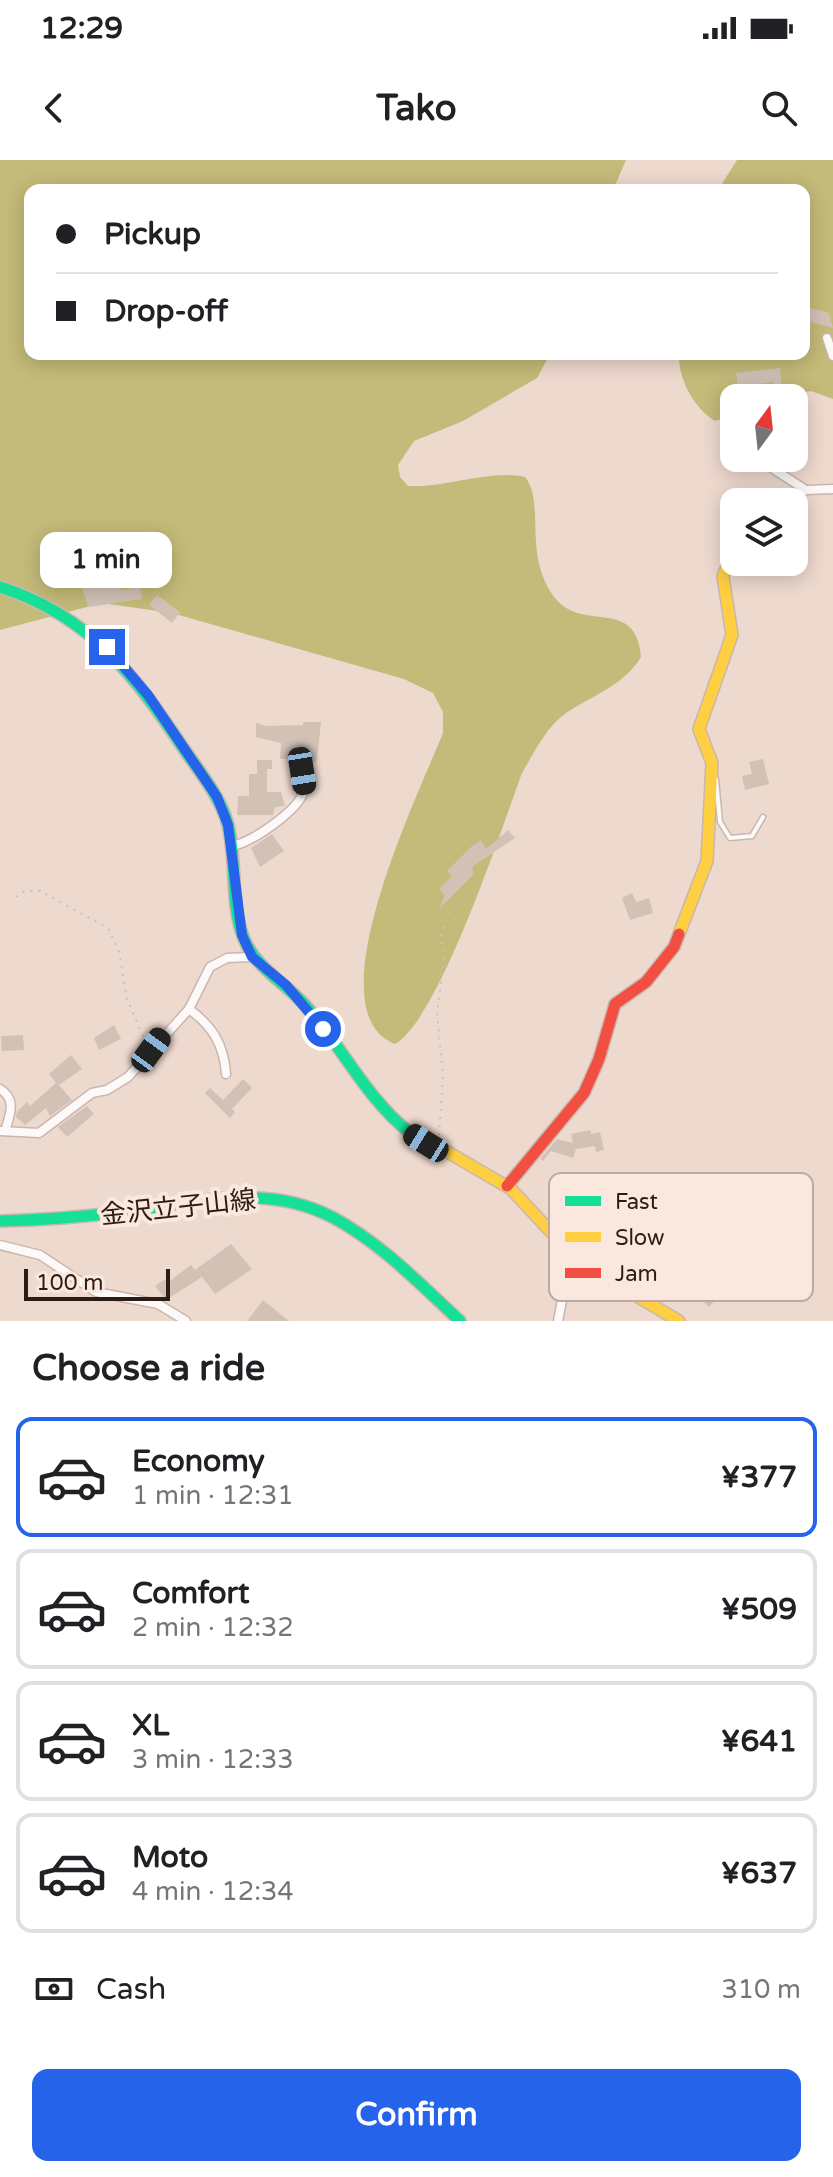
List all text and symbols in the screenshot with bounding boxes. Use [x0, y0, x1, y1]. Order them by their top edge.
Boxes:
text: 12:29 [40, 10, 123, 47]
icon: back [32, 86, 76, 130]
icon: search [757, 86, 801, 130]
text: Tako [376, 87, 457, 130]
text: Pickup [104, 216, 201, 253]
text: Drop-off [104, 293, 228, 330]
north arrow [720, 384, 808, 472]
map controls [720, 384, 808, 576]
button: layers [720, 488, 808, 576]
callout: 1 min [41, 531, 173, 587]
text: 1 min [71, 544, 141, 575]
route end [89, 629, 125, 665]
car [286, 745, 318, 797]
route start [305, 1011, 341, 1047]
car [127, 1024, 175, 1076]
car [399, 1120, 453, 1166]
legend [549, 1173, 813, 1301]
street label: 金沢立子山線 [99, 1184, 257, 1231]
text: Fast [615, 1189, 658, 1215]
text: Slow [615, 1225, 665, 1251]
text: Jam [615, 1261, 658, 1287]
scale bar [24, 1265, 170, 1301]
text: 100 m [36, 1270, 103, 1296]
text: Choose a ride [32, 1347, 265, 1390]
icon: car [36, 1441, 108, 1513]
text: Economy [132, 1443, 265, 1480]
text: ¥377 [721, 1459, 797, 1496]
text: 1 min · 12:31 [132, 1480, 294, 1511]
icon: car [36, 1573, 108, 1645]
text: Comfort [132, 1575, 250, 1612]
text: ¥509 [721, 1591, 797, 1628]
text: 2 min · 12:32 [132, 1612, 294, 1643]
icon: car [36, 1705, 108, 1777]
text: XL [132, 1707, 169, 1744]
text: ¥641 [721, 1723, 797, 1760]
text: 3 min · 12:33 [132, 1744, 294, 1775]
icon: car [36, 1837, 108, 1909]
text: Moto [132, 1839, 208, 1876]
text: ¥637 [721, 1855, 797, 1892]
text: 4 min · 12:34 [132, 1876, 294, 1907]
icon: cash [32, 1967, 76, 2011]
text: Cash [96, 1971, 166, 2008]
text: 310 m [721, 1974, 801, 2005]
button: Confirm [32, 2069, 801, 2161]

